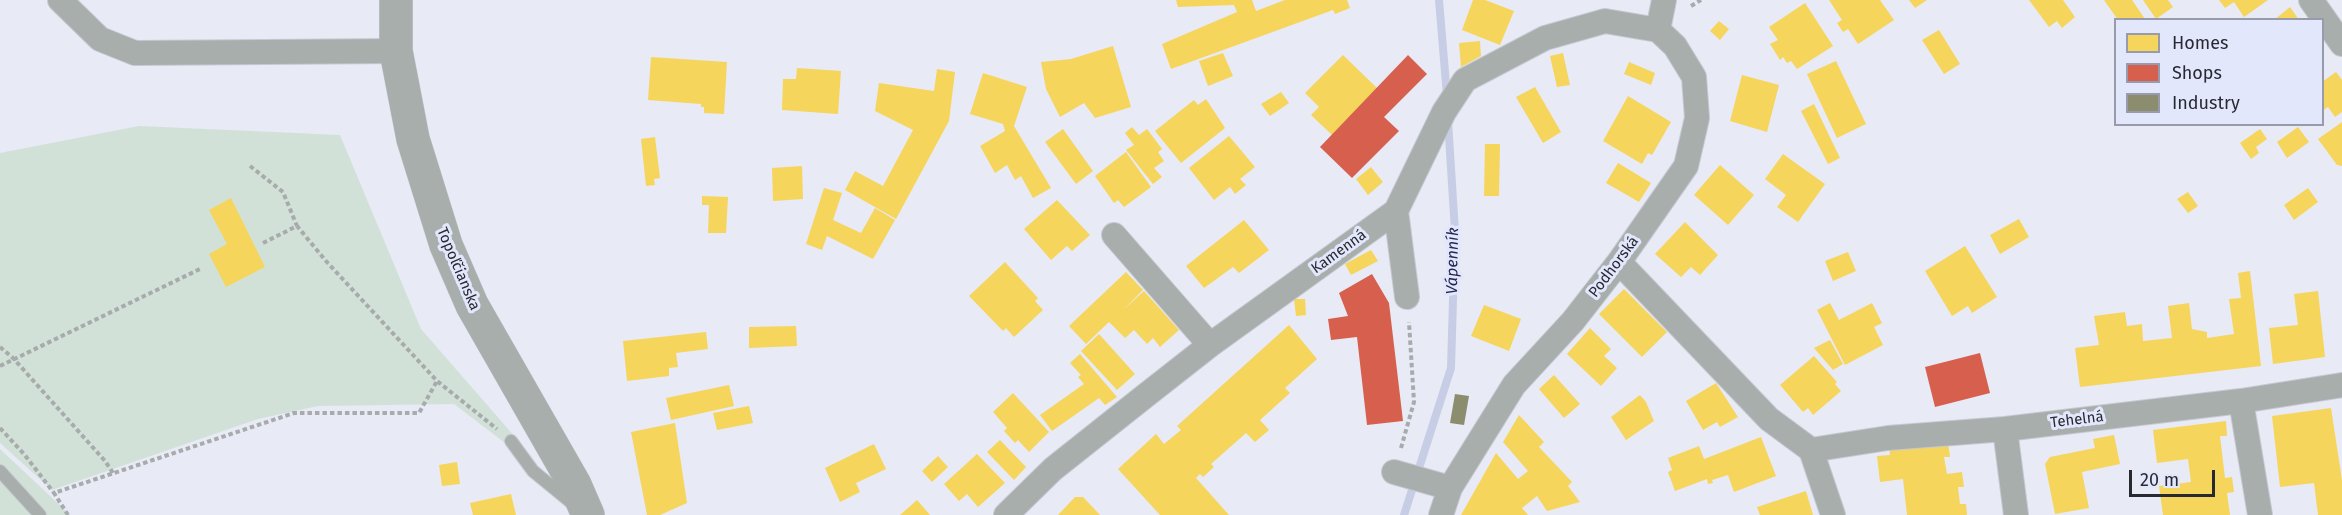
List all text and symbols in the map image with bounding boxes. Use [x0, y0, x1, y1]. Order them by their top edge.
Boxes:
legend [2114, 18, 2324, 126]
text: Homes [2172, 32, 2228, 54]
text: Shops [2172, 62, 2222, 84]
text: Industry [2172, 92, 2240, 114]
street label: Topoľčianska [432, 225, 484, 313]
street label: Kamenná [1308, 226, 1370, 278]
water label: Vápenník [1443, 227, 1463, 295]
street label: Podhorská [1585, 233, 1643, 301]
street label: Tehelná [2049, 408, 2105, 432]
scale bar [2132, 458, 2218, 496]
text: 20 m [2140, 469, 2179, 491]

